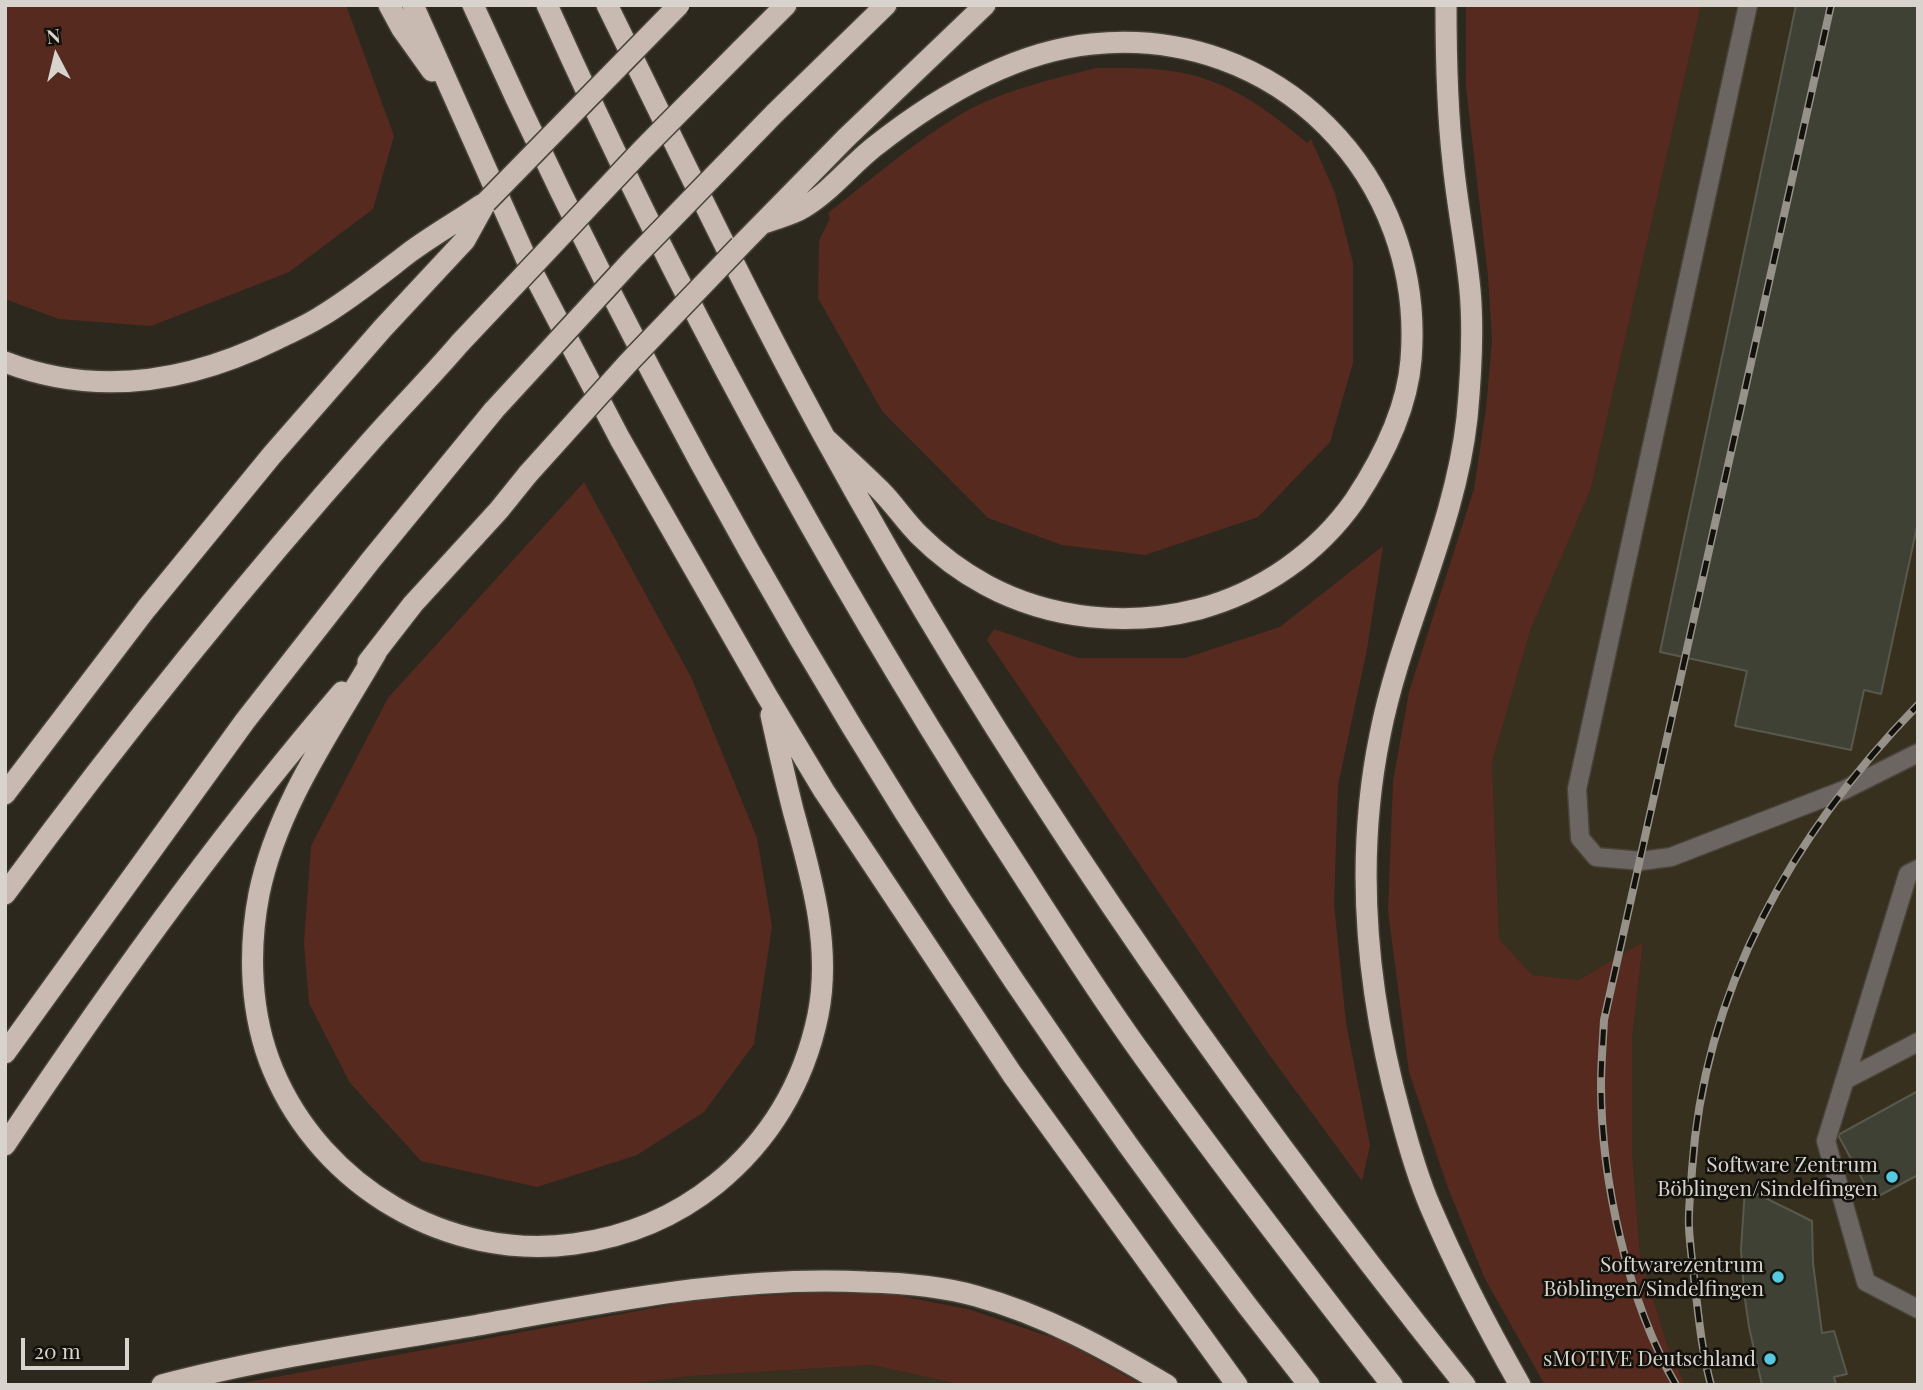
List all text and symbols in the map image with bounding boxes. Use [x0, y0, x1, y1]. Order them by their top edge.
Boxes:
north arrow [21, 21, 91, 91]
text: N [45, 21, 62, 49]
place label: Software Zentrum Böblingen/Sindelfingen [1657, 1152, 1878, 1202]
marker: Software Zentrum Böblingen/Sindelfingen [1884, 1169, 1900, 1185]
place label: Softwarezentrum Böblingen/Sindelfingen [1543, 1252, 1764, 1302]
marker: Softwarezentrum Böblingen/Sindelfingen [1770, 1269, 1786, 1285]
scale bar [24, 1324, 133, 1368]
text: 20 m [34, 1336, 81, 1364]
place label: sMOTIVE Deutschland [1543, 1346, 1756, 1372]
marker: sMOTIVE Deutschland [1762, 1351, 1778, 1367]

